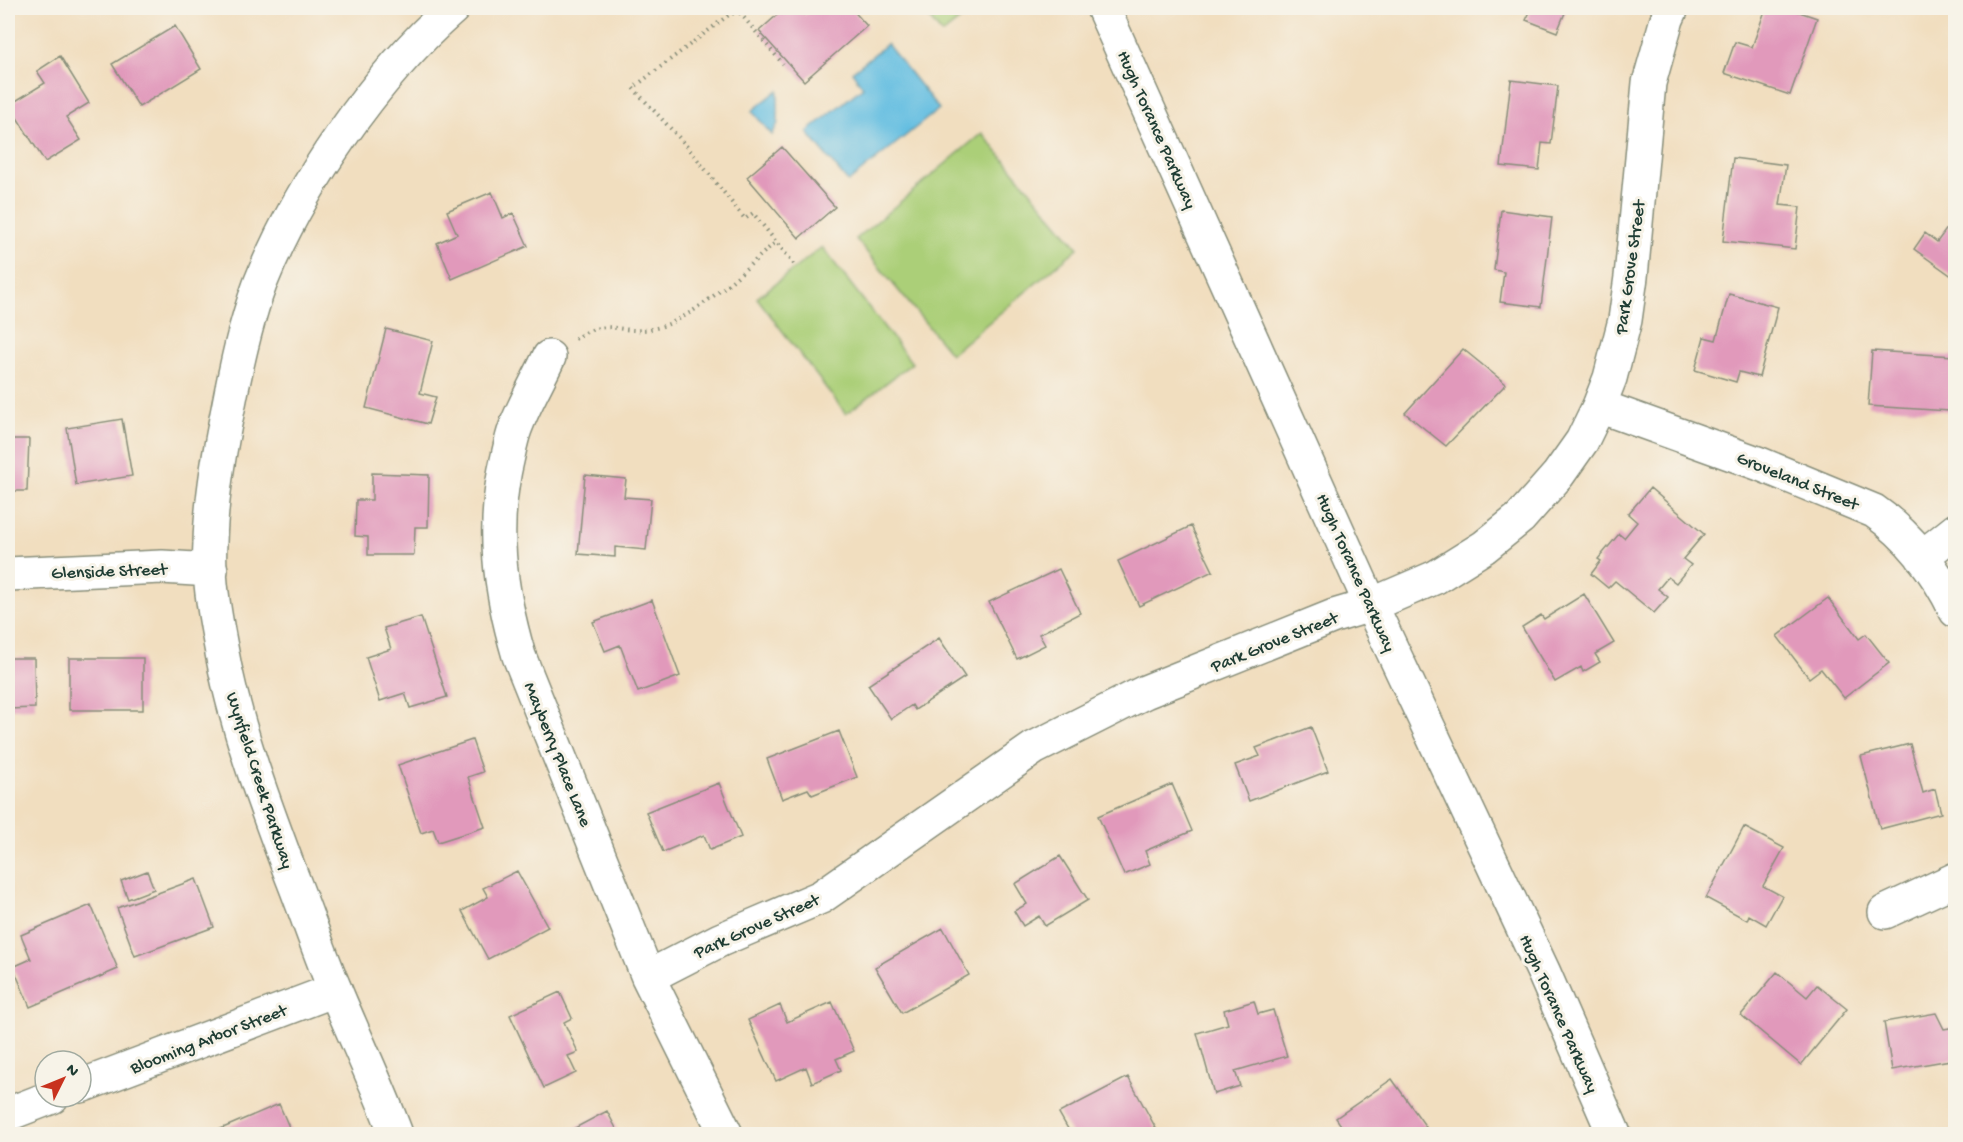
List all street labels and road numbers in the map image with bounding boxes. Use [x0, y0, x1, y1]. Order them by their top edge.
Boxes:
street label: Hugh Torance Parkway [1111, 48, 1200, 212]
street label: Park Grove Street [1612, 197, 1652, 337]
street label: Groveland Street [1733, 448, 1863, 517]
street label: Hugh Torance Parkway [1310, 491, 1399, 655]
street label: Glenside Street [51, 560, 169, 585]
street label: Park Grove Street [1207, 608, 1343, 679]
street label: Mayberry Place Lane [518, 680, 596, 831]
street label: Wynfield Creek Parkway [220, 690, 297, 872]
street label: Park Grove Street [690, 890, 825, 965]
street label: Hugh Torance Parkway [1513, 932, 1602, 1096]
street label: Blooming Arbor Street [127, 1000, 292, 1080]

